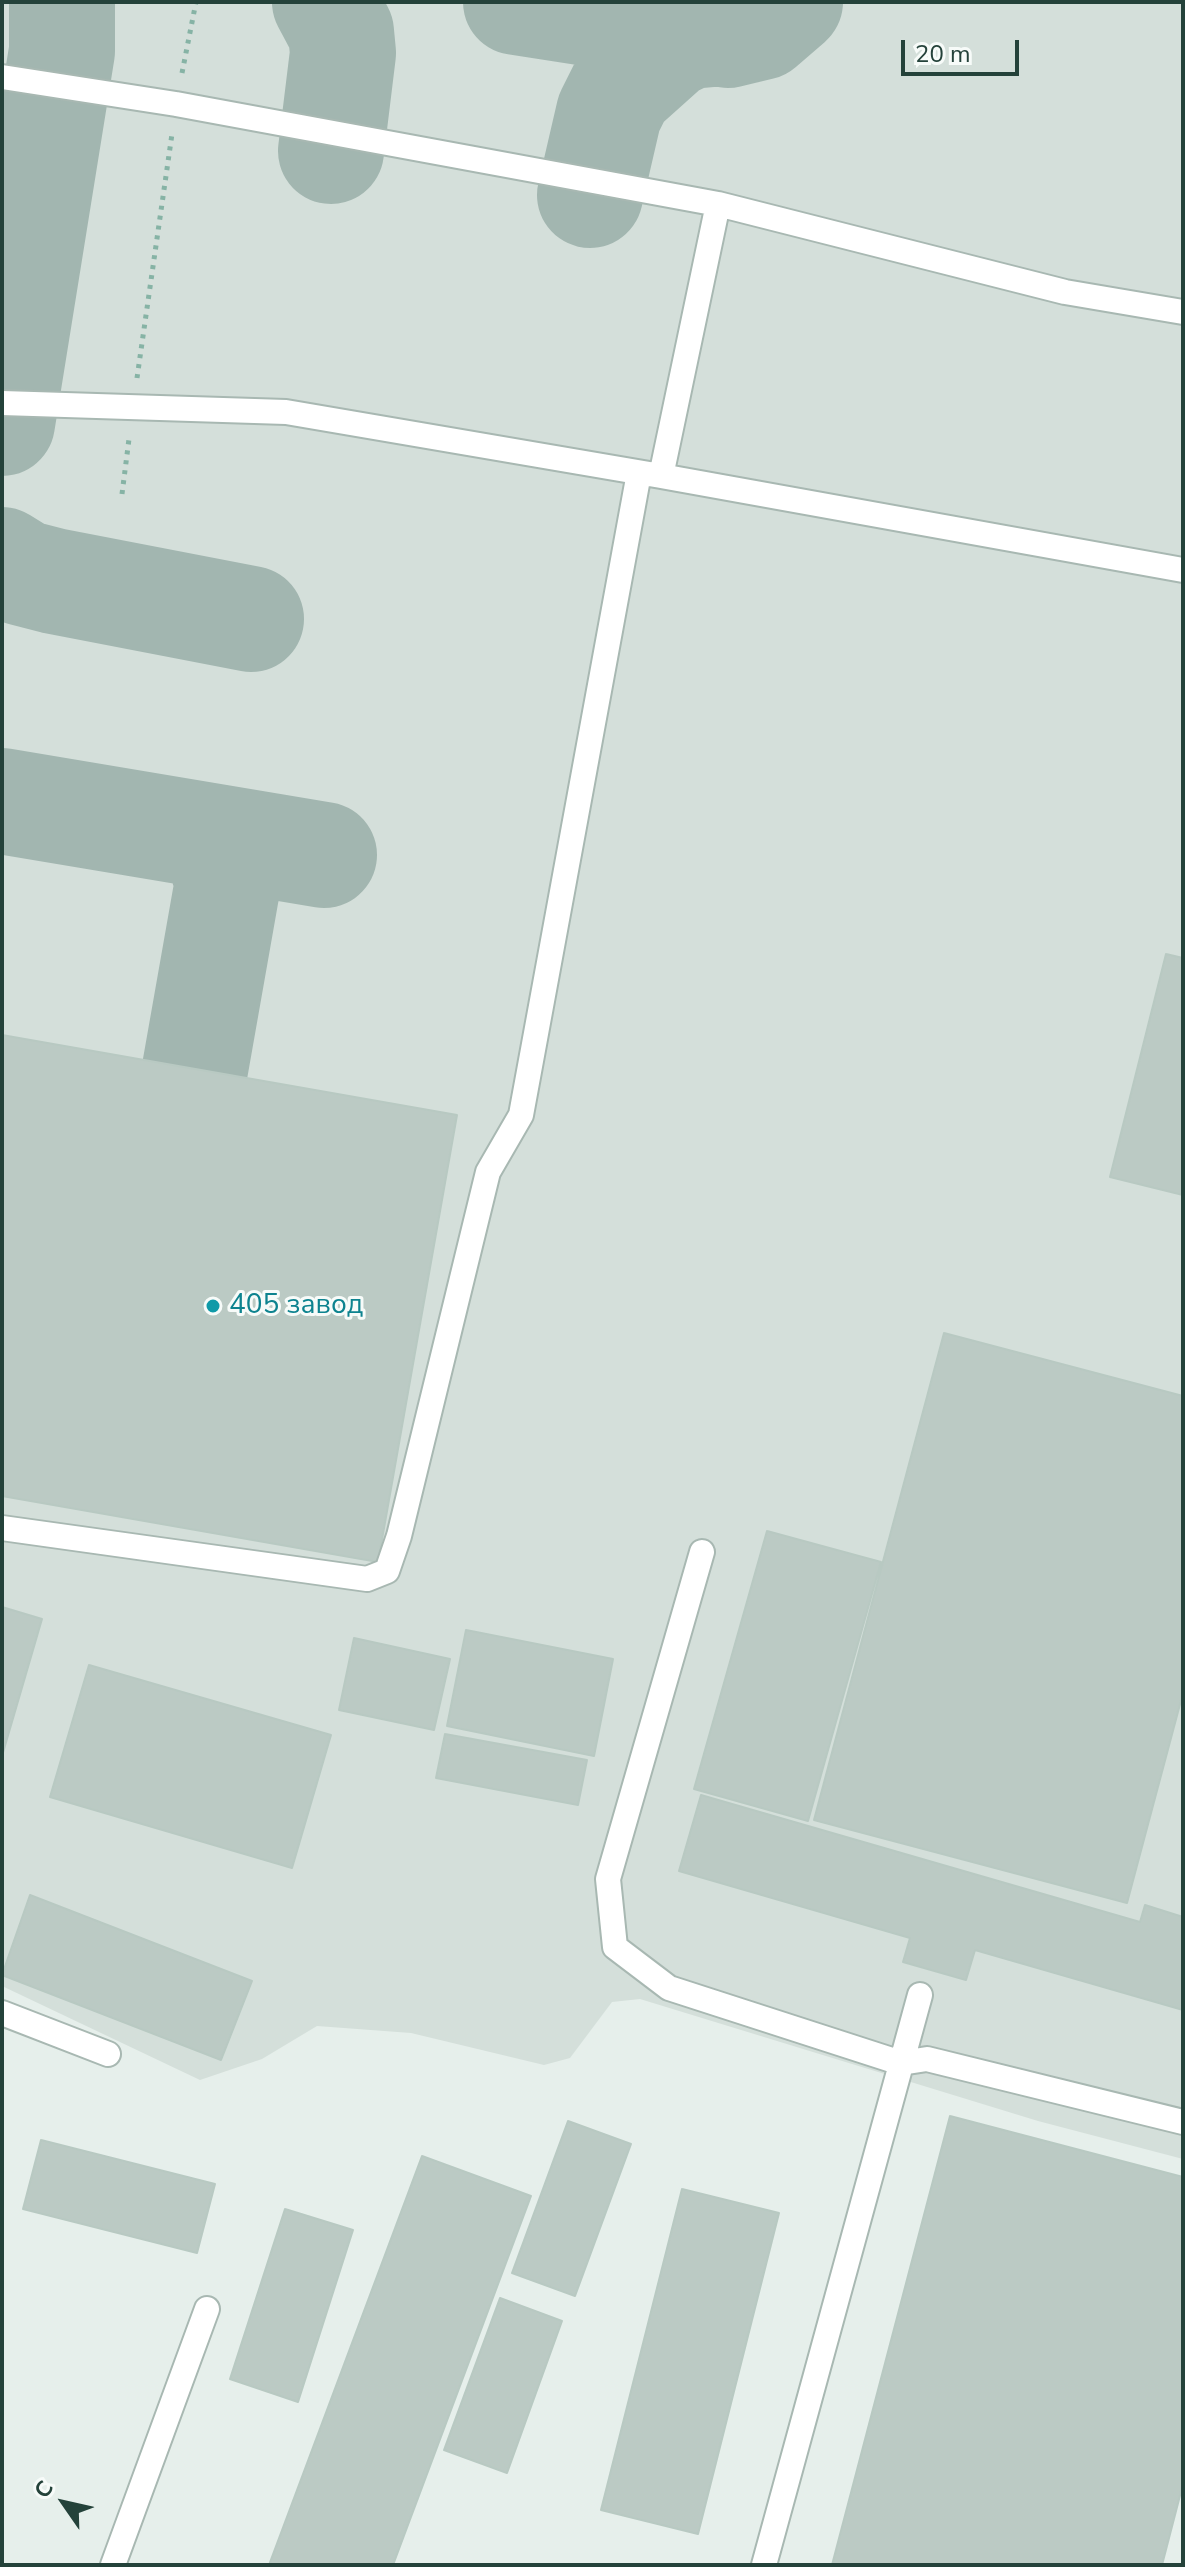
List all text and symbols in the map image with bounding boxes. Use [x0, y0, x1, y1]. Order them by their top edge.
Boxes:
scale bar [905, 24, 1023, 74]
text: 20 m [915, 38, 971, 70]
place label: 405 завод [229, 1289, 363, 1323]
marker: 405 завод [204, 1297, 222, 1315]
north arrow [24, 2463, 104, 2543]
text: С [27, 2475, 61, 2504]

